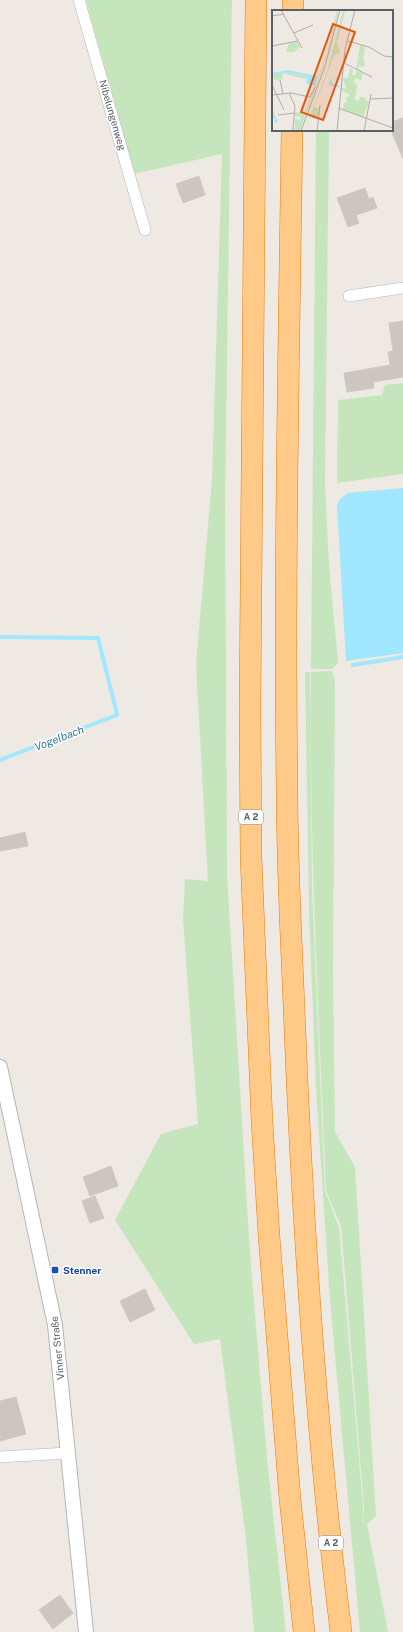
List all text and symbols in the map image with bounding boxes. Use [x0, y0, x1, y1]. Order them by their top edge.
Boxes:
inset map [272, 10, 393, 131]
street label: Nibelungenweg [97, 78, 129, 152]
water label: Vogelbach [33, 723, 85, 753]
road number: A 2 [239, 810, 263, 824]
place label: Stenner [63, 1264, 101, 1276]
marker: Stenner [50, 1265, 60, 1275]
street label: Vinner Straße [48, 1315, 66, 1380]
road number: A 2 [319, 1536, 343, 1550]

